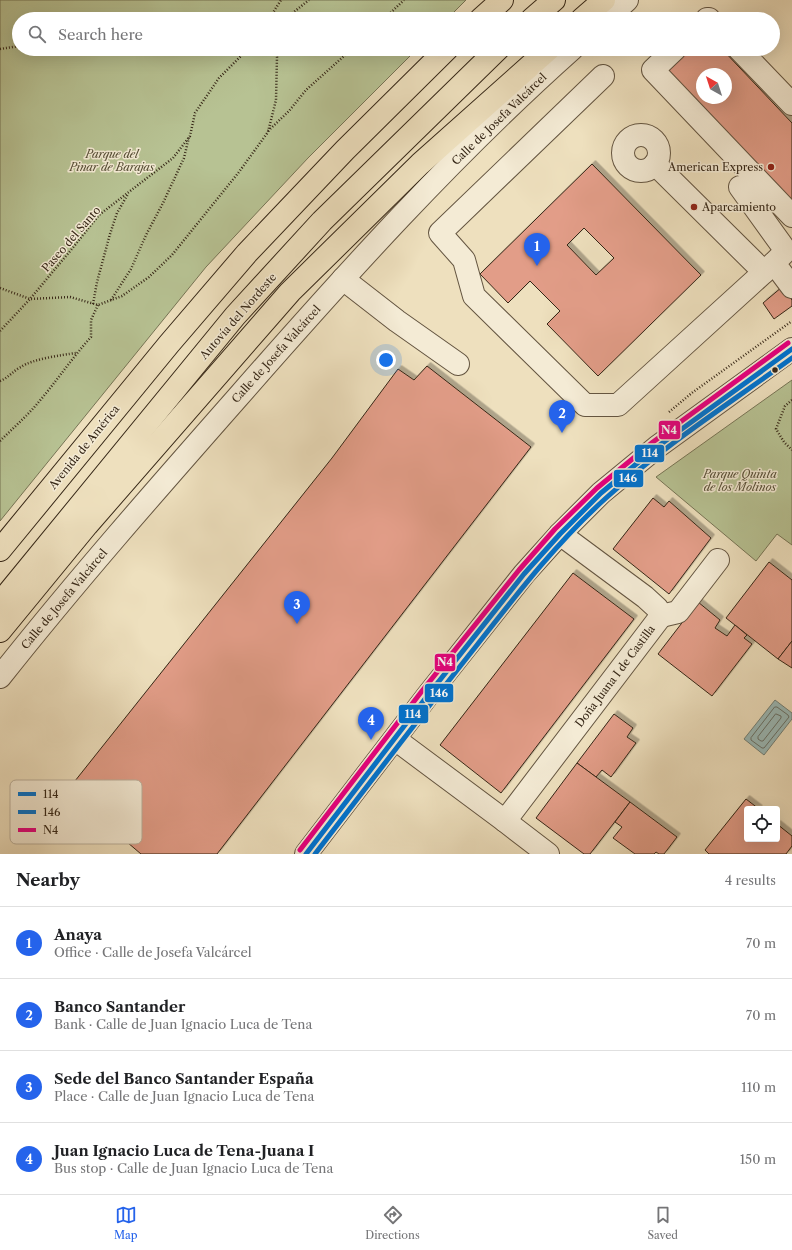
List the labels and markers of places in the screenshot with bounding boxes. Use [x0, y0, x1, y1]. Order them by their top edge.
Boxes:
place label: American Express [667, 160, 763, 174]
marker: American Express [766, 162, 776, 172]
place label: Aparcamiento [701, 200, 776, 214]
marker: Aparcamiento [689, 202, 699, 212]
pin: 1 [524, 233, 550, 266]
unlabelled marker [770, 365, 780, 375]
pin: 2 [549, 400, 575, 433]
pin: 3 [284, 591, 310, 624]
pin: 4 [358, 707, 384, 740]

